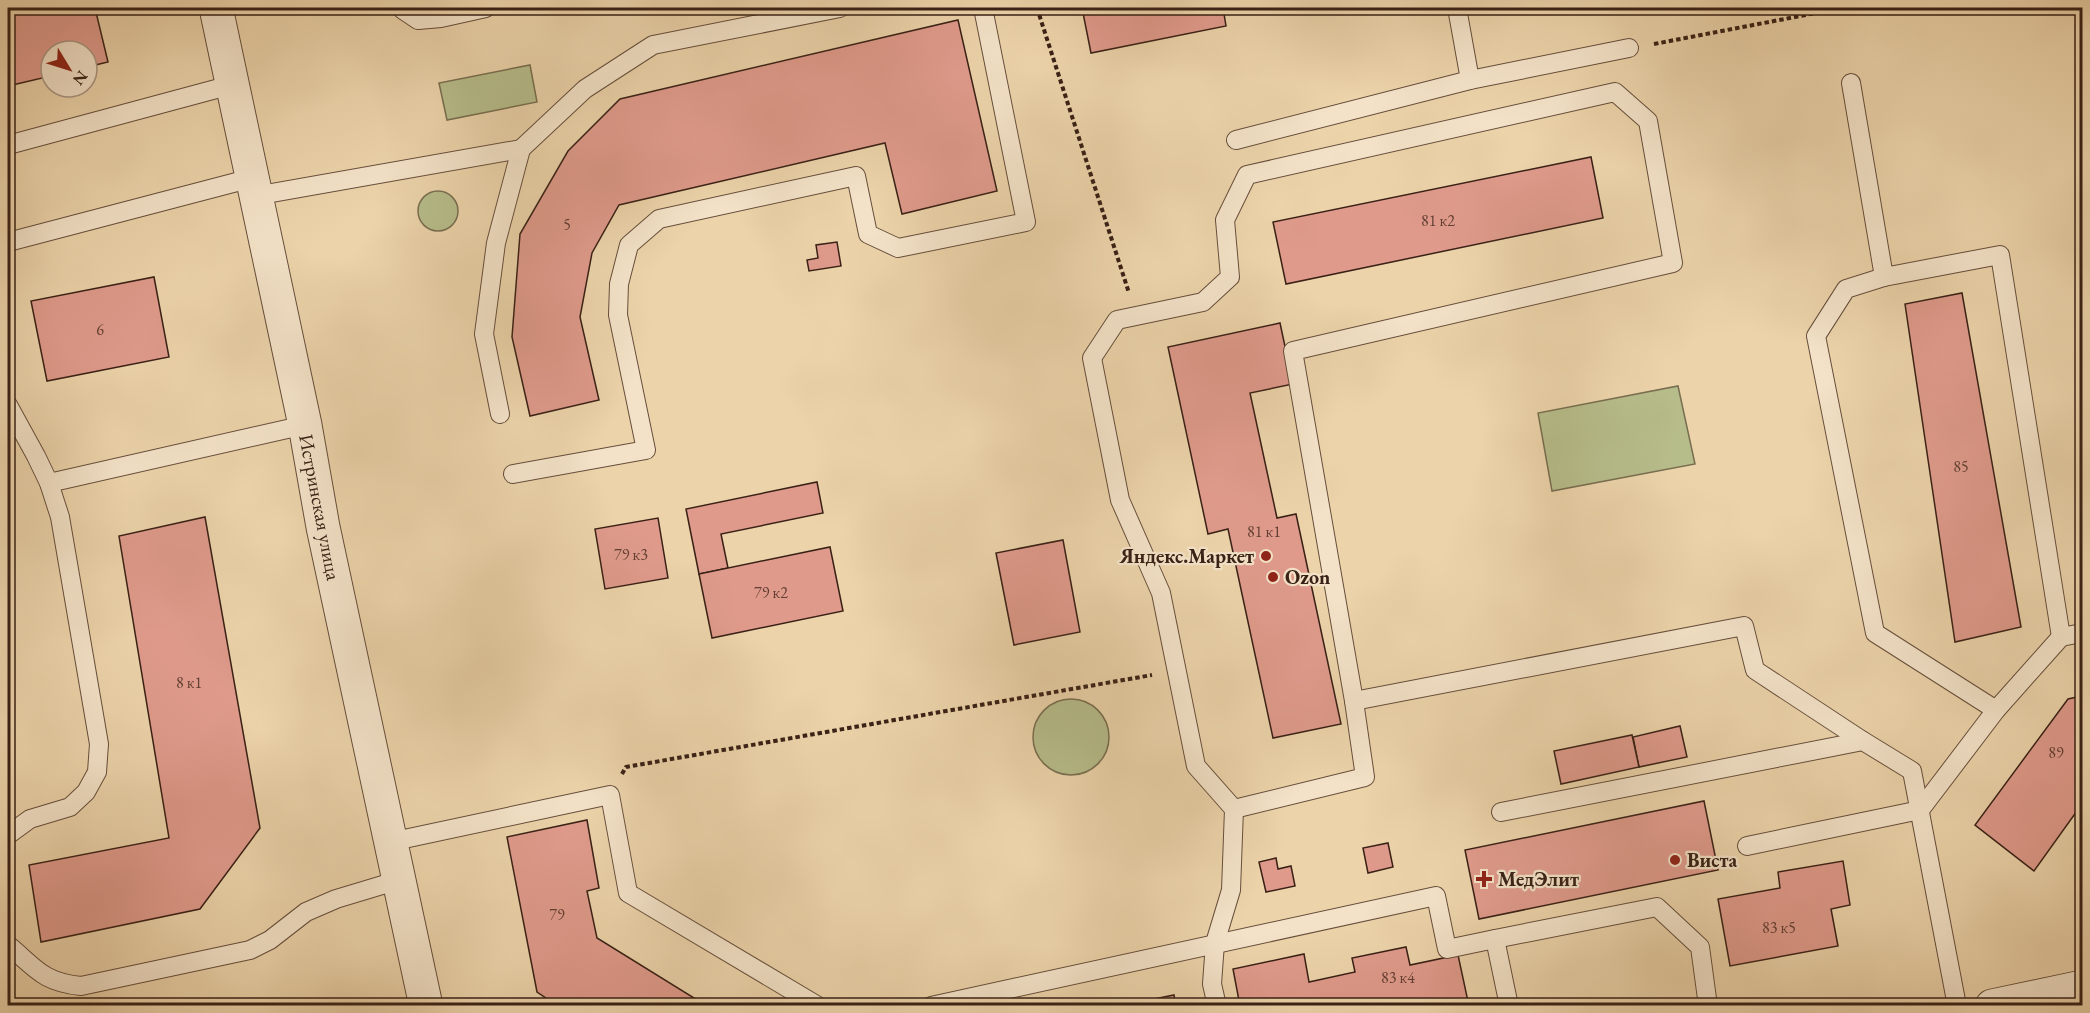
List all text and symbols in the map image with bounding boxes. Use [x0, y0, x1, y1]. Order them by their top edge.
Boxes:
north arrow [39, 39, 99, 99]
text: N [68, 66, 93, 90]
house number: 81 к2 [1421, 210, 1455, 231]
house number: 5 [563, 214, 571, 235]
house number: 6 [96, 319, 104, 340]
street label: Истринская улица [293, 432, 347, 582]
house number: 85 [1953, 456, 1969, 477]
house number: 81 к1 [1247, 521, 1281, 542]
place label: Яндекс.Маркет [1119, 543, 1254, 569]
house number: 79 к3 [614, 544, 648, 565]
marker: Яндекс.Маркет [1259, 549, 1273, 563]
place label: Ozon [1285, 564, 1330, 590]
marker: Ozon [1266, 570, 1280, 584]
house number: 79 к2 [754, 582, 788, 603]
house number: 8 к1 [176, 672, 202, 693]
house number: 89 [2048, 742, 2064, 763]
place label: Виста [1687, 847, 1737, 873]
marker: Виста [1668, 853, 1682, 867]
place label: МедЭлит [1498, 866, 1579, 892]
marker: МедЭлит [1475, 870, 1493, 888]
house number: 79 [549, 904, 565, 925]
house number: 83 к5 [1762, 917, 1796, 938]
house number: 83 к4 [1381, 967, 1415, 988]

